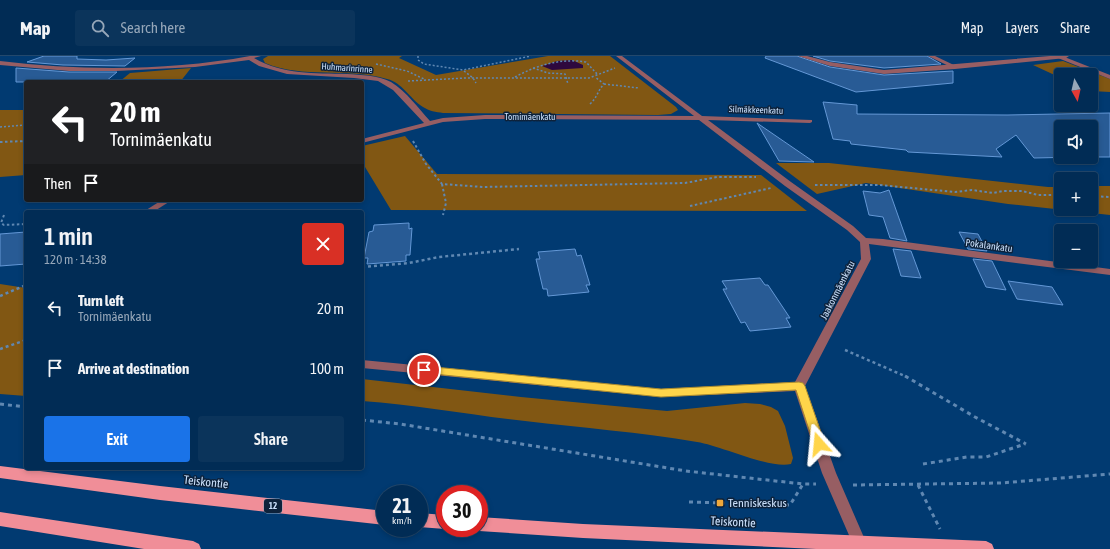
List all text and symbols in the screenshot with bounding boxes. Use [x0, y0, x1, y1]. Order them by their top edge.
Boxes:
search box [75, 10, 355, 46]
text: Map [20, 17, 51, 39]
icon: search [89, 17, 111, 39]
text: Search here [121, 19, 185, 36]
text: Map [961, 20, 983, 36]
text: Layers [1005, 20, 1038, 36]
text: Share [1060, 20, 1090, 36]
street label: Huhmarinrinne [321, 61, 373, 75]
north arrow [1054, 68, 1098, 112]
map controls [1054, 68, 1098, 268]
icon: left [44, 96, 96, 148]
text: 20 m [110, 96, 160, 128]
street label: Silmäkkeenkatu [729, 104, 783, 116]
street label: Tornimäenkatu [505, 112, 555, 122]
button: sound [1054, 120, 1098, 164]
text: Tornimäenkatu [110, 129, 212, 150]
icon: arrive [80, 172, 102, 194]
button: + [1054, 172, 1098, 216]
text: Then [44, 175, 72, 192]
text: 1 min [44, 223, 93, 250]
button: close [302, 223, 344, 265]
button: − [1054, 224, 1098, 268]
street label: Pokalankatu [965, 237, 1013, 254]
text: 120 m · 14:38 [44, 252, 107, 267]
street label: Jaakonmäenkatu [818, 259, 857, 321]
text: Turn left [78, 292, 124, 309]
icon: left [44, 297, 66, 319]
text: 20 m [317, 300, 344, 317]
text: Tornimäenkatu [78, 309, 152, 324]
pin [407, 353, 441, 387]
icon: arrive [44, 357, 66, 379]
icon: arrive [413, 359, 435, 381]
text: Arrive at destination [78, 360, 189, 377]
text: 100 m [310, 360, 344, 377]
button: Exit [44, 416, 190, 462]
button: Share [198, 416, 344, 462]
position arrow [798, 423, 840, 465]
street label: Teiskontie [183, 473, 229, 491]
speed limit sign: 30 [436, 485, 488, 537]
text: 21 [393, 494, 411, 517]
place label: Tenniskeskus [728, 496, 787, 510]
marker: Tenniskeskus [715, 498, 725, 508]
road number: 12 [264, 499, 282, 513]
street label: Teiskontie [710, 514, 756, 530]
text: km/h [392, 515, 412, 526]

